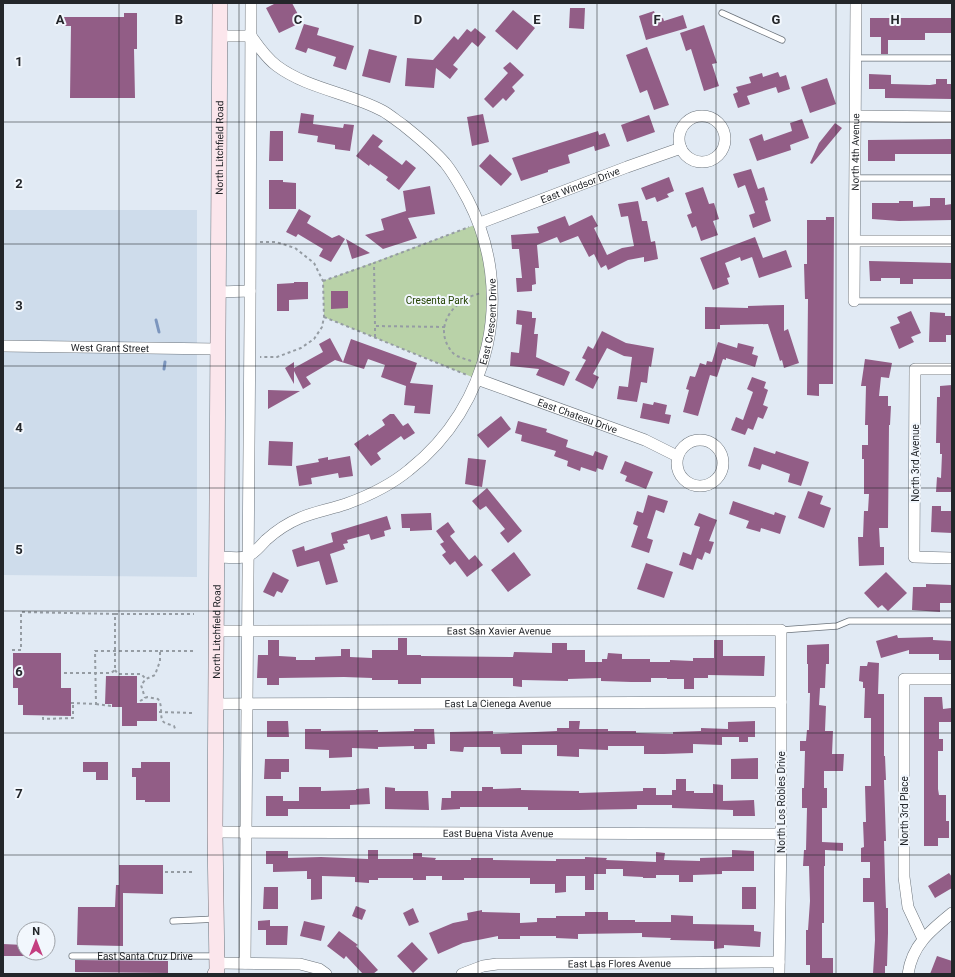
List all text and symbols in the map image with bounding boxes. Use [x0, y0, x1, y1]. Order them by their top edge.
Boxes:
text: A [56, 12, 65, 27]
text: B [175, 12, 183, 27]
text: C [294, 12, 303, 27]
text: D [414, 12, 422, 27]
text: E [533, 12, 541, 27]
text: F [653, 12, 661, 27]
text: G [772, 12, 781, 27]
text: H [890, 12, 900, 27]
text: 1 [15, 54, 23, 69]
street label: North Litchfield Road [214, 101, 225, 195]
street label: North 4th Avenue [850, 113, 861, 191]
street label: East Windsor Drive [539, 165, 621, 205]
text: 2 [15, 176, 23, 191]
street label: East Crescent Drive [477, 278, 498, 366]
park label: Cresenta Park [406, 295, 469, 306]
text: 3 [15, 298, 23, 313]
street label: West Grant Street [71, 342, 149, 354]
street label: East Chateau Drive [536, 396, 619, 436]
text: 4 [15, 420, 23, 435]
street label: North 3rd Avenue [910, 424, 921, 502]
text: 5 [15, 542, 23, 557]
street label: North Litchfield Road [211, 585, 222, 679]
street label: East San Xavier Avenue [447, 625, 551, 637]
text: 6 [15, 664, 23, 679]
street label: East La Cienega Avenue [445, 698, 551, 709]
street label: North Los Robles Drive [776, 751, 787, 853]
street label: North 3rd Place [899, 776, 910, 846]
text: 7 [15, 786, 23, 801]
street label: East Buena Vista Avenue [443, 828, 553, 839]
north arrow [16, 921, 56, 961]
text: N [32, 925, 40, 938]
street label: East Santa Cruz Drive [97, 951, 193, 962]
street label: East Las Flores Avenue [568, 958, 671, 969]

